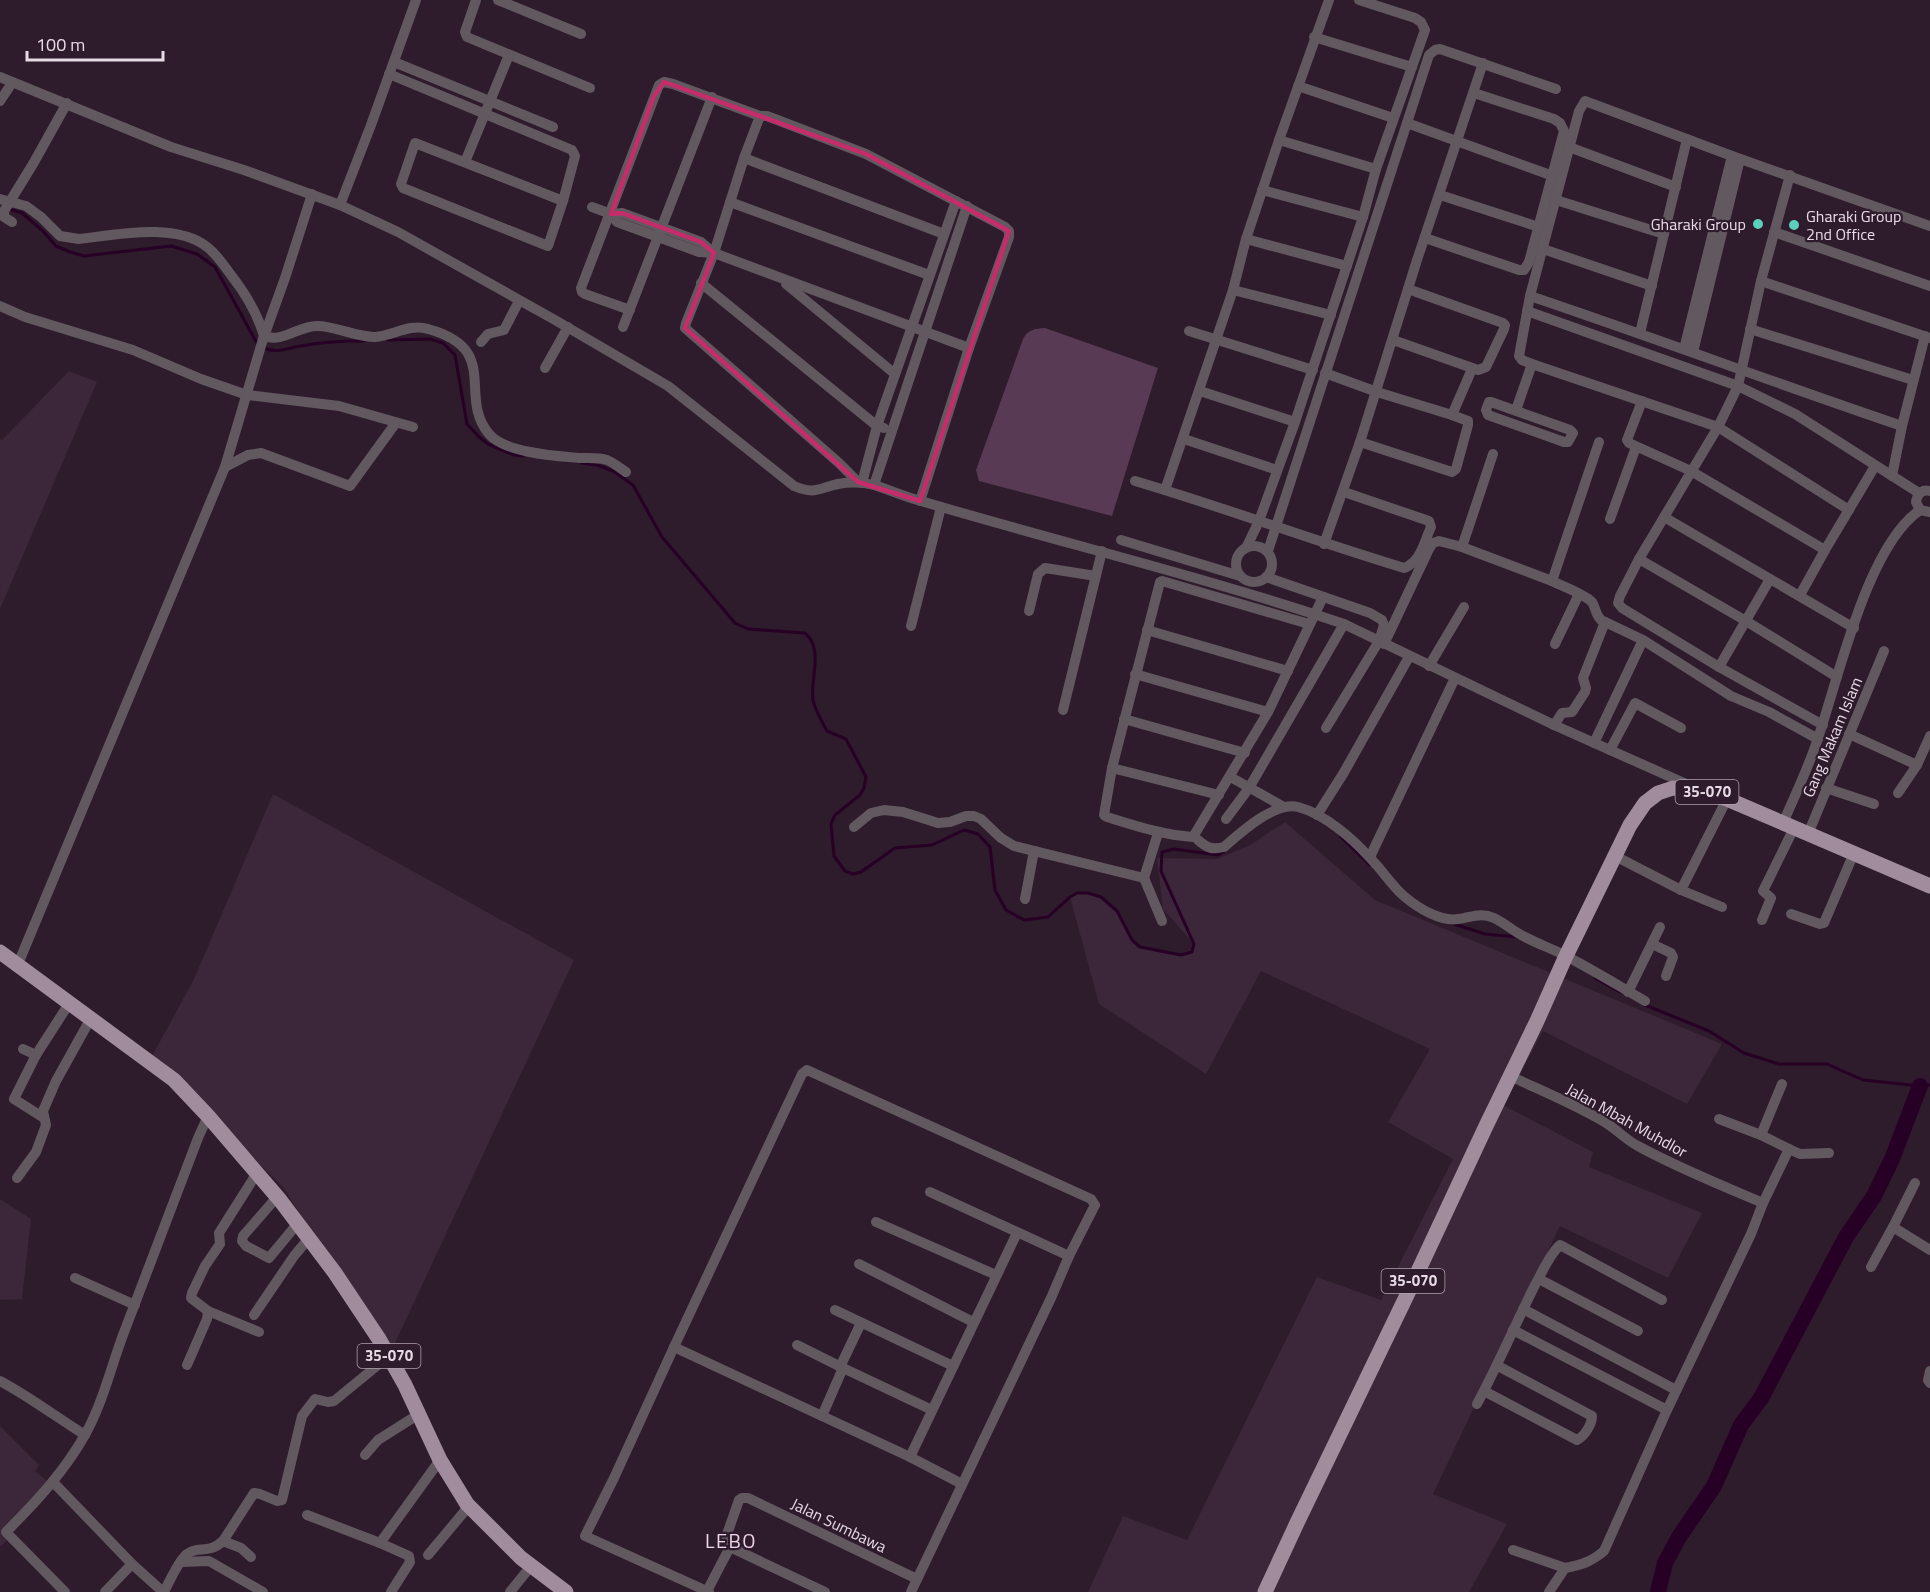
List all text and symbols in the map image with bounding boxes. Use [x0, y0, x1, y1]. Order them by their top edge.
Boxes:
scale bar [27, 24, 164, 62]
text: 100 m [36, 31, 85, 58]
place label: Gharaki Group 2nd Office [1806, 204, 1901, 246]
place label: Gharaki Group [1651, 212, 1746, 236]
marker: Gharaki Group [1751, 217, 1765, 231]
marker: Gharaki Group 2nd Office [1787, 218, 1801, 232]
street label: Gang Makam Islam [1796, 673, 1868, 801]
road number: 35-070 [1676, 780, 1738, 804]
street label: Jalan Mbah Muhdlor [1562, 1077, 1692, 1163]
road number: 35-070 [1382, 1269, 1444, 1293]
road number: 35-070 [358, 1344, 420, 1368]
street label: Jalan Sumbawa [787, 1492, 891, 1558]
district label: LEBO [705, 1525, 757, 1556]

